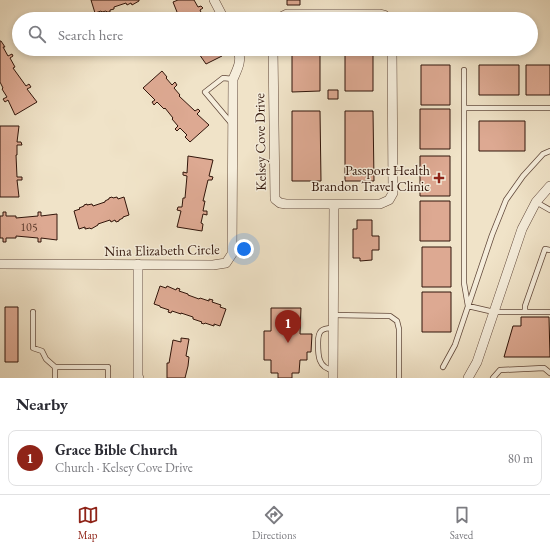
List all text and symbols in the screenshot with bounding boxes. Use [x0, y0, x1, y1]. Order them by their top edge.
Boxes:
search box [12, 12, 538, 56]
icon: search [26, 23, 48, 45]
text: Search here [58, 25, 123, 44]
street label: Kelsey Cove Drive [250, 92, 270, 191]
place label: Passport Health Brandon Travel Clinic [311, 161, 430, 195]
marker: Passport Health Brandon Travel Clinic [433, 172, 445, 184]
house number: 105 [20, 219, 38, 235]
your location [234, 239, 254, 259]
street label: Nina Elizabeth Circle [104, 240, 220, 260]
pin: 1 [275, 310, 301, 343]
text: Nearby [16, 393, 68, 415]
text: Grace Bible Church [55, 440, 178, 459]
text: 1 [27, 450, 33, 467]
text: 80 m [508, 450, 533, 467]
text: Church · Kelsey Cove Drive [55, 459, 193, 476]
tab: Map [77, 504, 99, 542]
tab: Directions [252, 504, 296, 542]
tab: Saved [450, 504, 473, 542]

